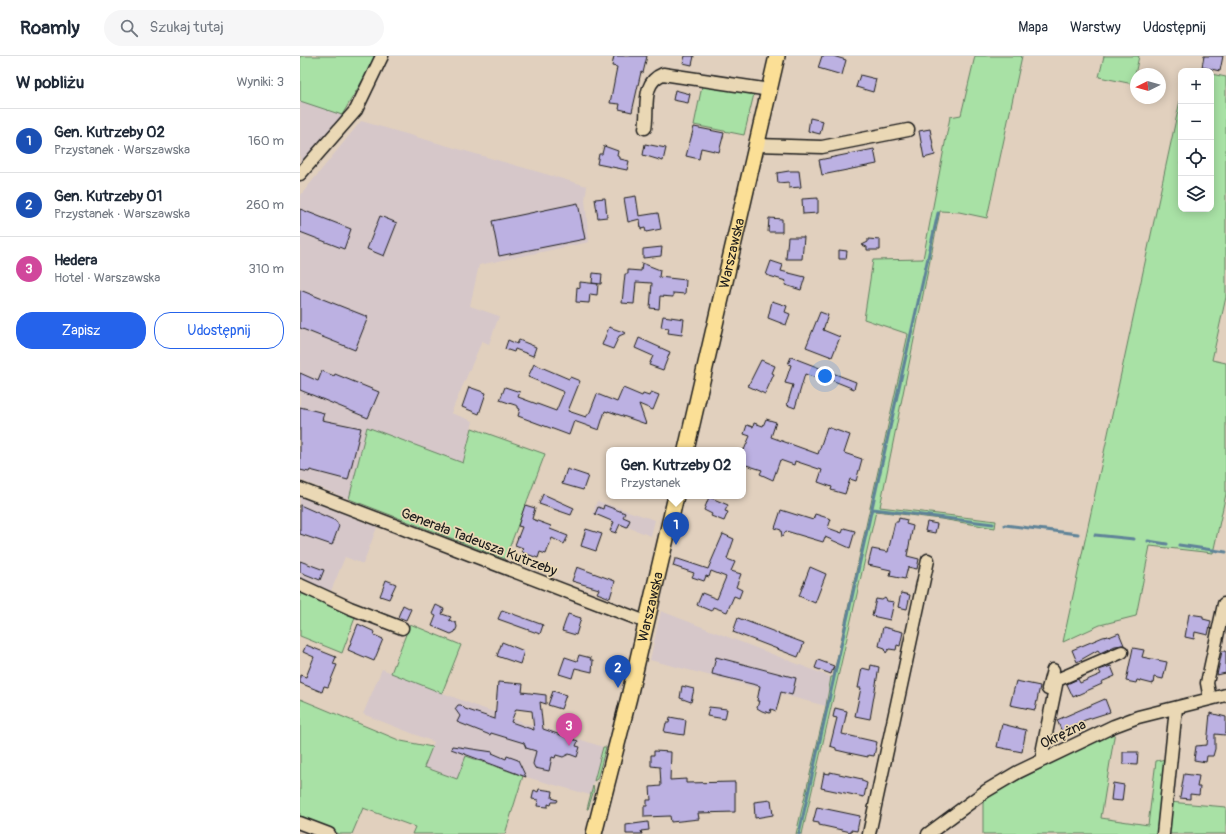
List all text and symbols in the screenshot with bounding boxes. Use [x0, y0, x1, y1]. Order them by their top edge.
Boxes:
search box [104, 10, 384, 46]
text: Roamly [20, 16, 80, 40]
icon: search [118, 17, 140, 39]
text: Szukaj tutaj [150, 18, 224, 37]
text: Mapa [1018, 19, 1048, 36]
text: Warstwy [1070, 19, 1121, 36]
text: Udostępnij [1143, 19, 1206, 36]
north arrow [1130, 68, 1166, 104]
map controls [1178, 68, 1214, 212]
button: + [1178, 68, 1214, 104]
text: W pobliżu [16, 72, 84, 93]
text: Wyniki: 3 [236, 74, 284, 90]
button: − [1178, 104, 1214, 140]
text: Gen. Kutrzeby 02 [54, 123, 165, 142]
text: 1 [26, 133, 32, 149]
text: 160 m [248, 133, 284, 149]
button: locate [1178, 140, 1214, 176]
text: Przystanek · Warszawska [54, 142, 190, 158]
button: layers [1178, 176, 1214, 212]
text: Gen. Kutrzeby 01 [54, 187, 162, 206]
text: 2 [25, 197, 33, 213]
text: 260 m [246, 197, 284, 213]
text: Przystanek · Warszawska [54, 206, 190, 222]
street label: Warszawska [715, 216, 748, 290]
text: Hedera [54, 251, 98, 270]
text: 3 [25, 261, 33, 277]
text: 310 m [248, 261, 284, 277]
text: Hotel · Warszawska [54, 270, 160, 286]
button: Zapisz [16, 312, 146, 349]
button: Udostępnij [154, 312, 284, 349]
your location [815, 366, 835, 386]
popup [606, 447, 746, 499]
text: Gen. Kutrzeby 02 [621, 456, 731, 475]
text: Przystanek [621, 475, 680, 491]
street label: Generała Tadeusza Kutrzeby [399, 504, 560, 580]
pin: 1 [663, 512, 689, 545]
street label: Warszawska [634, 570, 667, 644]
pin: 2 [605, 655, 631, 688]
pin: 3 [556, 713, 582, 746]
street label: Okrężna [1037, 716, 1089, 752]

